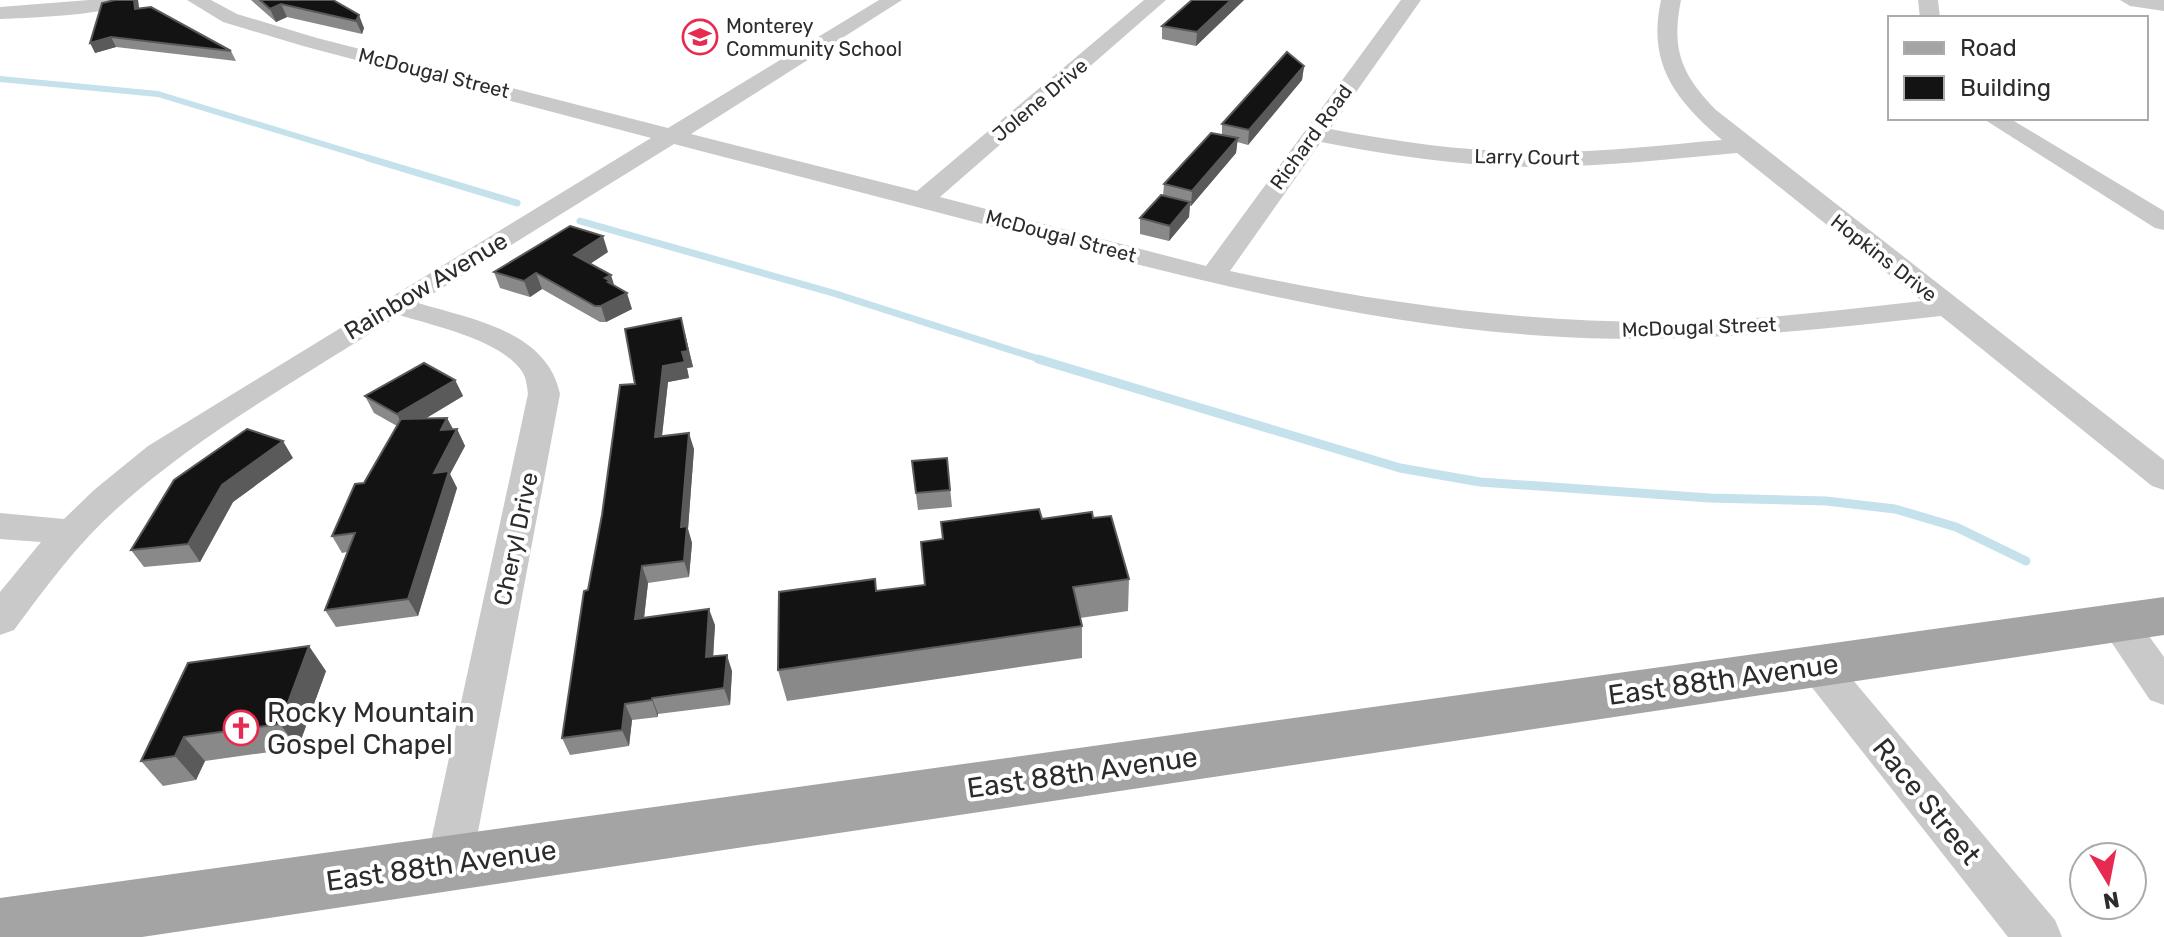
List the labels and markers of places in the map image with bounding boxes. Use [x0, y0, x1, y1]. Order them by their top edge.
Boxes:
place label: Monterey Community School [726, 14, 902, 61]
school or university icon: Monterey Community School [681, 18, 719, 56]
place label: Rocky Mountain Gospel Chapel [267, 696, 475, 761]
church icon: Rocky Mountain Gospel Chapel [222, 709, 260, 747]

